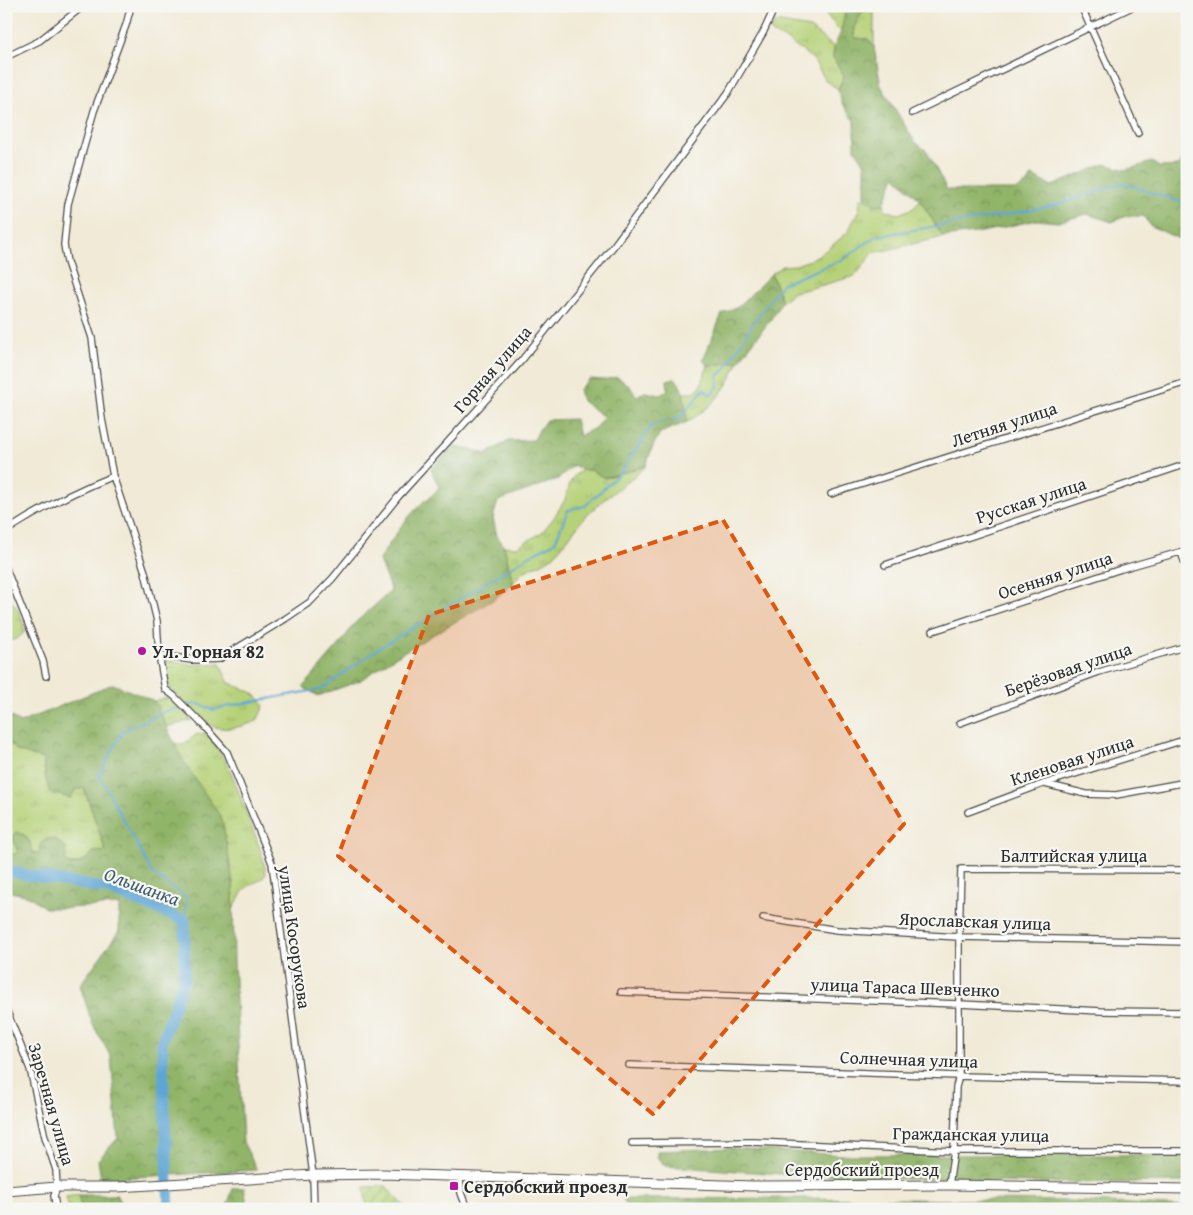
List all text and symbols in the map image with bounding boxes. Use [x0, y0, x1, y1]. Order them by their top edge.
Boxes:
street label: Горная улица [446, 319, 538, 419]
street label: Летняя улица [948, 394, 1061, 454]
street label: Русская улица [972, 469, 1090, 531]
street label: Осенняя улица [994, 544, 1116, 606]
street label: Берёзовая улица [1001, 634, 1136, 703]
place label: Ул. Горная 82 [152, 638, 264, 665]
marker: Ул. Горная 82 [136, 645, 148, 657]
street label: Кленовая улица [1007, 727, 1137, 793]
street label: Балтийская улица [1001, 842, 1148, 869]
water label: Ольшанка [100, 859, 184, 913]
street label: улица Косорукова [271, 862, 319, 1011]
street label: Ярославская улица [897, 905, 1052, 937]
street label: улица Тараса Шевченко [809, 970, 1000, 1004]
street label: Заречная улица [22, 1040, 83, 1169]
street label: Солнечная улица [840, 1043, 979, 1075]
street label: Гражданская улица [892, 1119, 1050, 1149]
street label: Сердобский проезд [785, 1156, 939, 1183]
place label: Сердобский проезд [464, 1173, 628, 1200]
marker: Сердобский проезд [448, 1180, 460, 1192]

